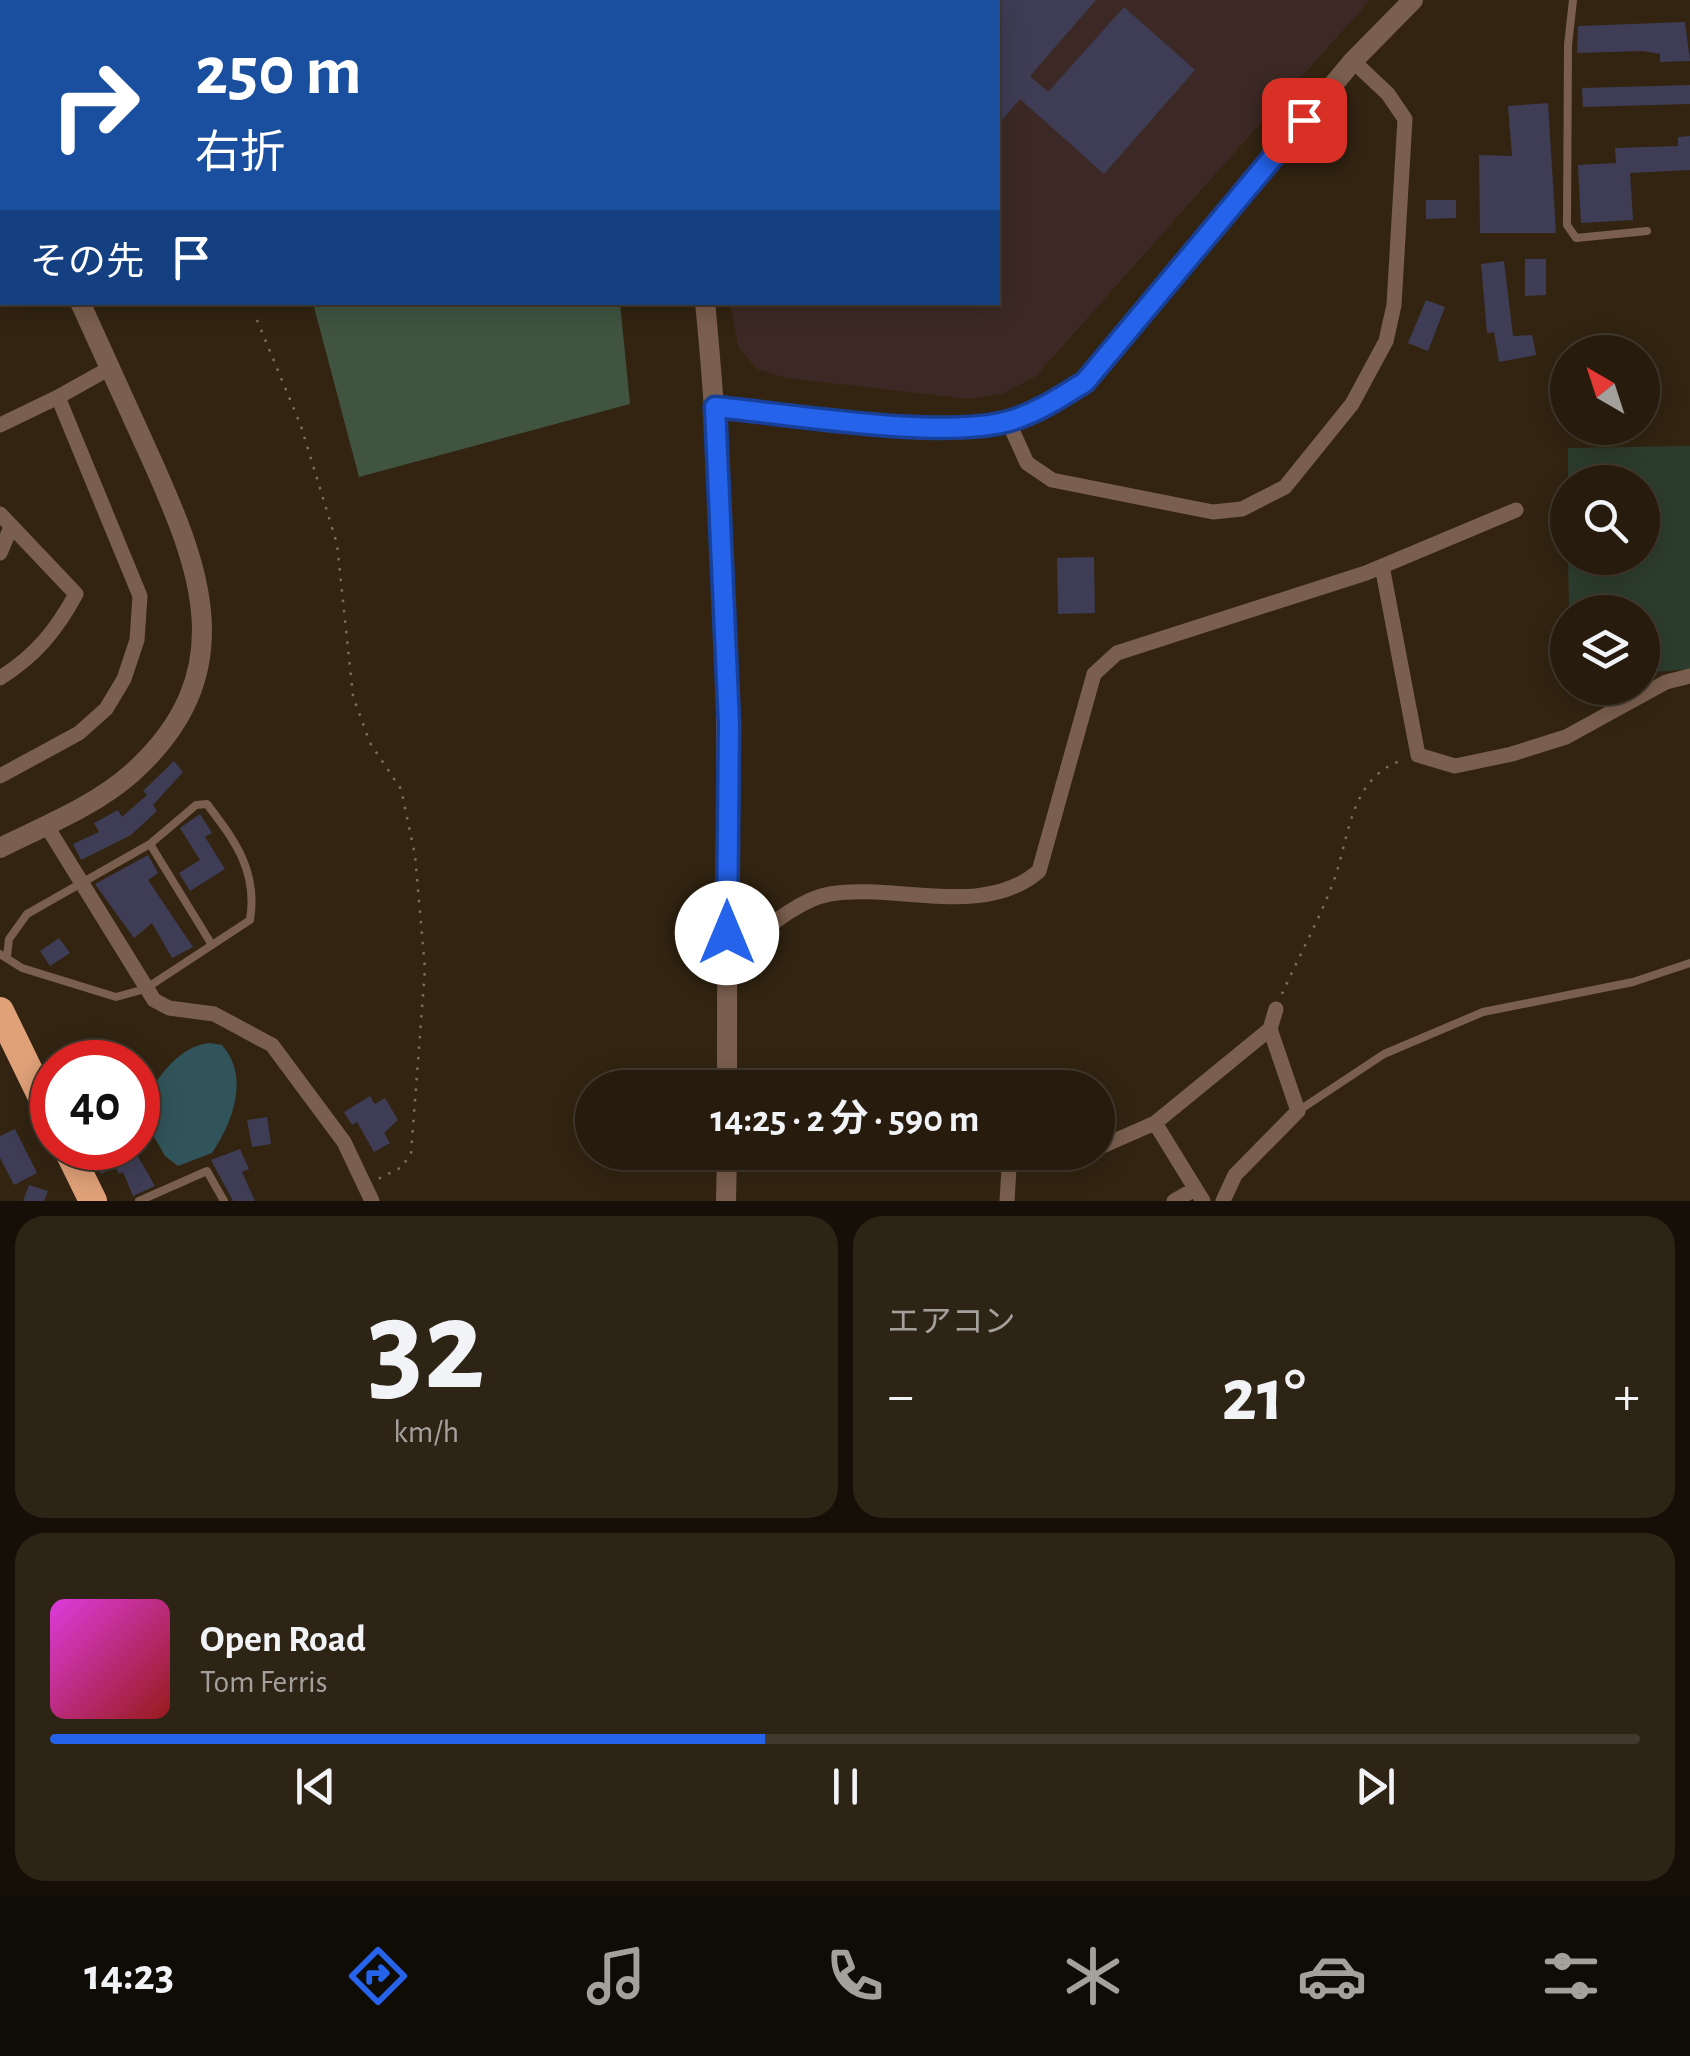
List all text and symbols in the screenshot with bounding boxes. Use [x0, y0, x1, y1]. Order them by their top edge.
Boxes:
text: 250 m [195, 37, 362, 107]
icon: right [30, 40, 160, 170]
pin [1262, 78, 1347, 163]
icon: arrive [1277, 93, 1332, 148]
text: 右折 [195, 131, 285, 176]
icon: arrive [164, 230, 219, 285]
text: その先 [30, 244, 144, 282]
north arrow [1550, 335, 1660, 445]
map controls [1550, 335, 1660, 705]
button: search [1550, 465, 1660, 575]
button: layers [1550, 595, 1660, 705]
position arrow [675, 881, 779, 985]
speed limit sign: 40 [30, 1040, 160, 1170]
text: 14:25 · 2 分 · 590 m [711, 1101, 979, 1139]
text: 32 [368, 1283, 485, 1413]
text: エアコン [888, 1306, 1016, 1338]
text: 21° [1222, 1359, 1306, 1434]
text: − [888, 1369, 914, 1424]
text: + [1614, 1369, 1640, 1424]
text: km/h [393, 1416, 459, 1448]
text: Open Road [200, 1621, 366, 1659]
text: Tom Ferris [200, 1666, 328, 1698]
icon: previous [288, 1759, 343, 1814]
icon: pause [818, 1759, 873, 1814]
icon: next [1348, 1759, 1403, 1814]
icon: directions [343, 1941, 413, 2011]
icon: music [581, 1941, 651, 2011]
icon: phone [820, 1941, 890, 2011]
icon: climate [1058, 1941, 1128, 2011]
icon: car [1297, 1941, 1367, 2011]
icon: filters [1536, 1941, 1606, 2011]
text: 14:23 [84, 1953, 174, 1998]

